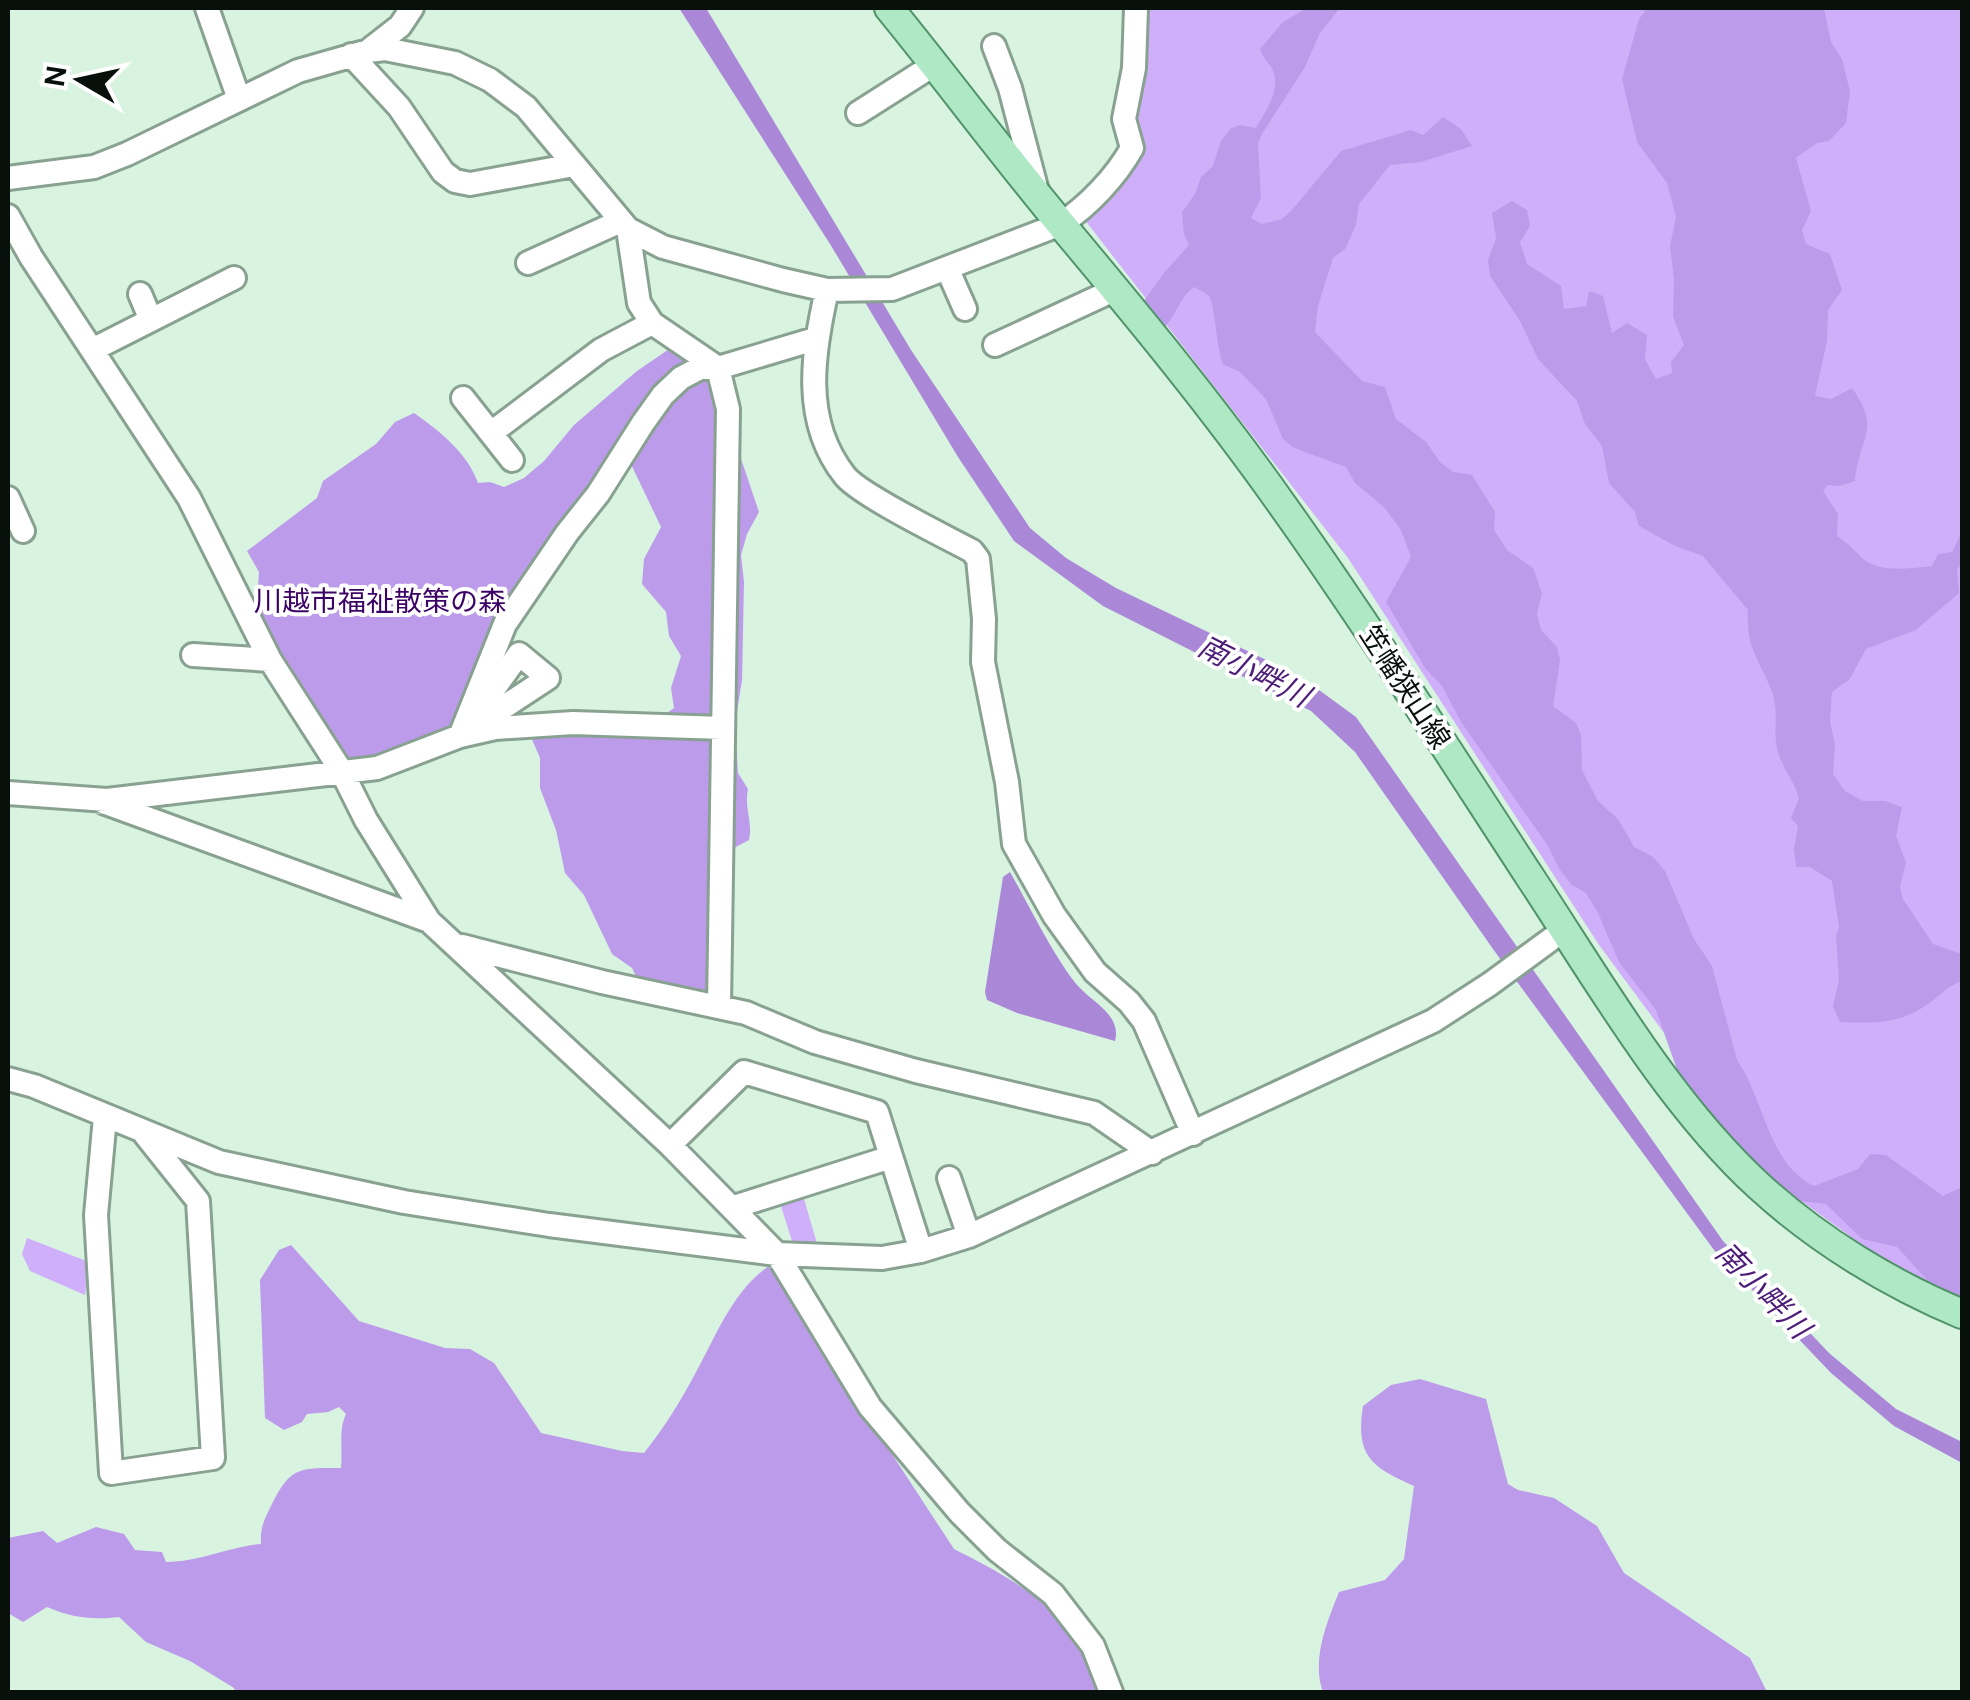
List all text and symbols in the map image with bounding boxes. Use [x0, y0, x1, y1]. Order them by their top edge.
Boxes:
north arrow [30, 30, 130, 130]
text: N [36, 63, 76, 89]
park label: 川越市福祉散策の森 [254, 583, 506, 620]
street label: 笠幡狭山線 [1351, 618, 1459, 756]
water label: 南小畔川 [1192, 626, 1319, 717]
water label: 南小畔川 [1707, 1233, 1821, 1349]

